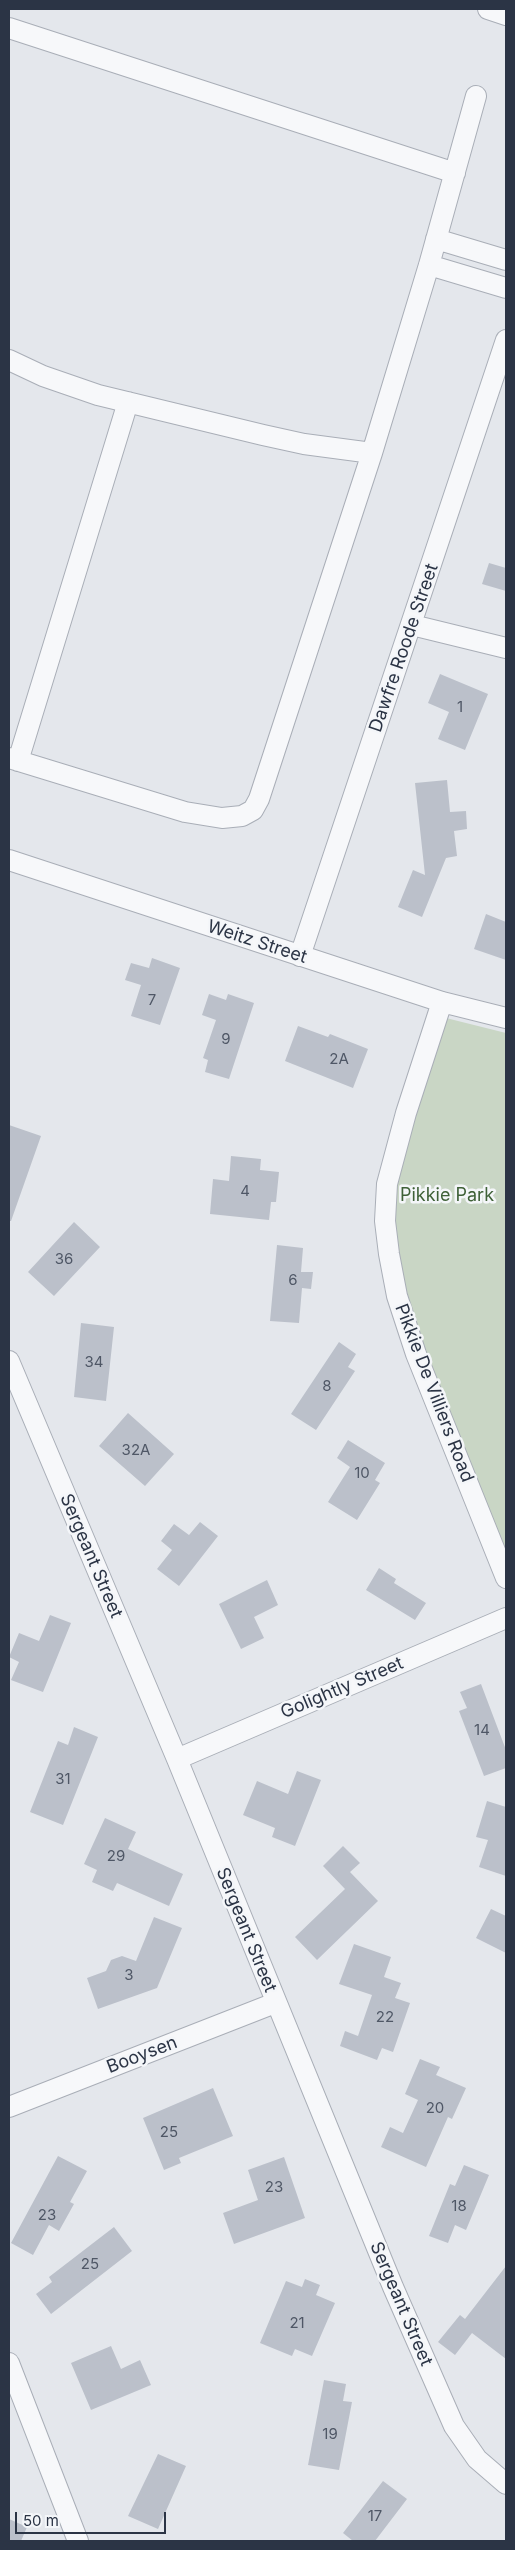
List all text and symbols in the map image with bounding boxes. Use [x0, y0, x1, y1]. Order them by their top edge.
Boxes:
street label: Dawfre Roode Street [365, 561, 443, 735]
house number: 1 [457, 698, 463, 716]
street label: Weitz Street [205, 916, 309, 968]
house number: 7 [148, 991, 156, 1009]
house number: 9 [221, 1030, 231, 1048]
house number: 2A [329, 1050, 349, 1068]
house number: 4 [240, 1182, 250, 1200]
park label: Pikkie Park [400, 1185, 494, 1207]
house number: 36 [55, 1250, 73, 1268]
house number: 6 [288, 1271, 298, 1289]
street label: Pikkie De Villiers Road [390, 1301, 478, 1485]
house number: 34 [85, 1353, 103, 1371]
house number: 8 [322, 1377, 332, 1395]
house number: 32A [122, 1441, 150, 1459]
house number: 10 [354, 1464, 370, 1482]
street label: Sergeant Street [55, 1491, 127, 1621]
street label: Golightly Street [278, 1652, 406, 1724]
house number: 14 [474, 1721, 490, 1739]
house number: 31 [55, 1770, 71, 1788]
house number: 29 [107, 1847, 125, 1865]
street label: Sergeant Street [211, 1864, 281, 1996]
house number: 3 [124, 1966, 134, 1984]
house number: 22 [376, 2008, 394, 2026]
street label: Booysen [104, 2032, 180, 2078]
house number: 20 [426, 2099, 444, 2117]
house number: 25 [160, 2123, 178, 2141]
house number: 23 [265, 2178, 283, 2196]
house number: 18 [451, 2197, 467, 2215]
house number: 23 [38, 2206, 56, 2224]
street label: Sergeant Street [365, 2239, 437, 2369]
house number: 25 [81, 2255, 99, 2273]
house number: 21 [289, 2314, 305, 2332]
house number: 19 [322, 2425, 338, 2443]
scale bar [18, 2502, 169, 2534]
house number: 17 [368, 2507, 382, 2525]
text: 50 m [23, 2511, 59, 2530]

